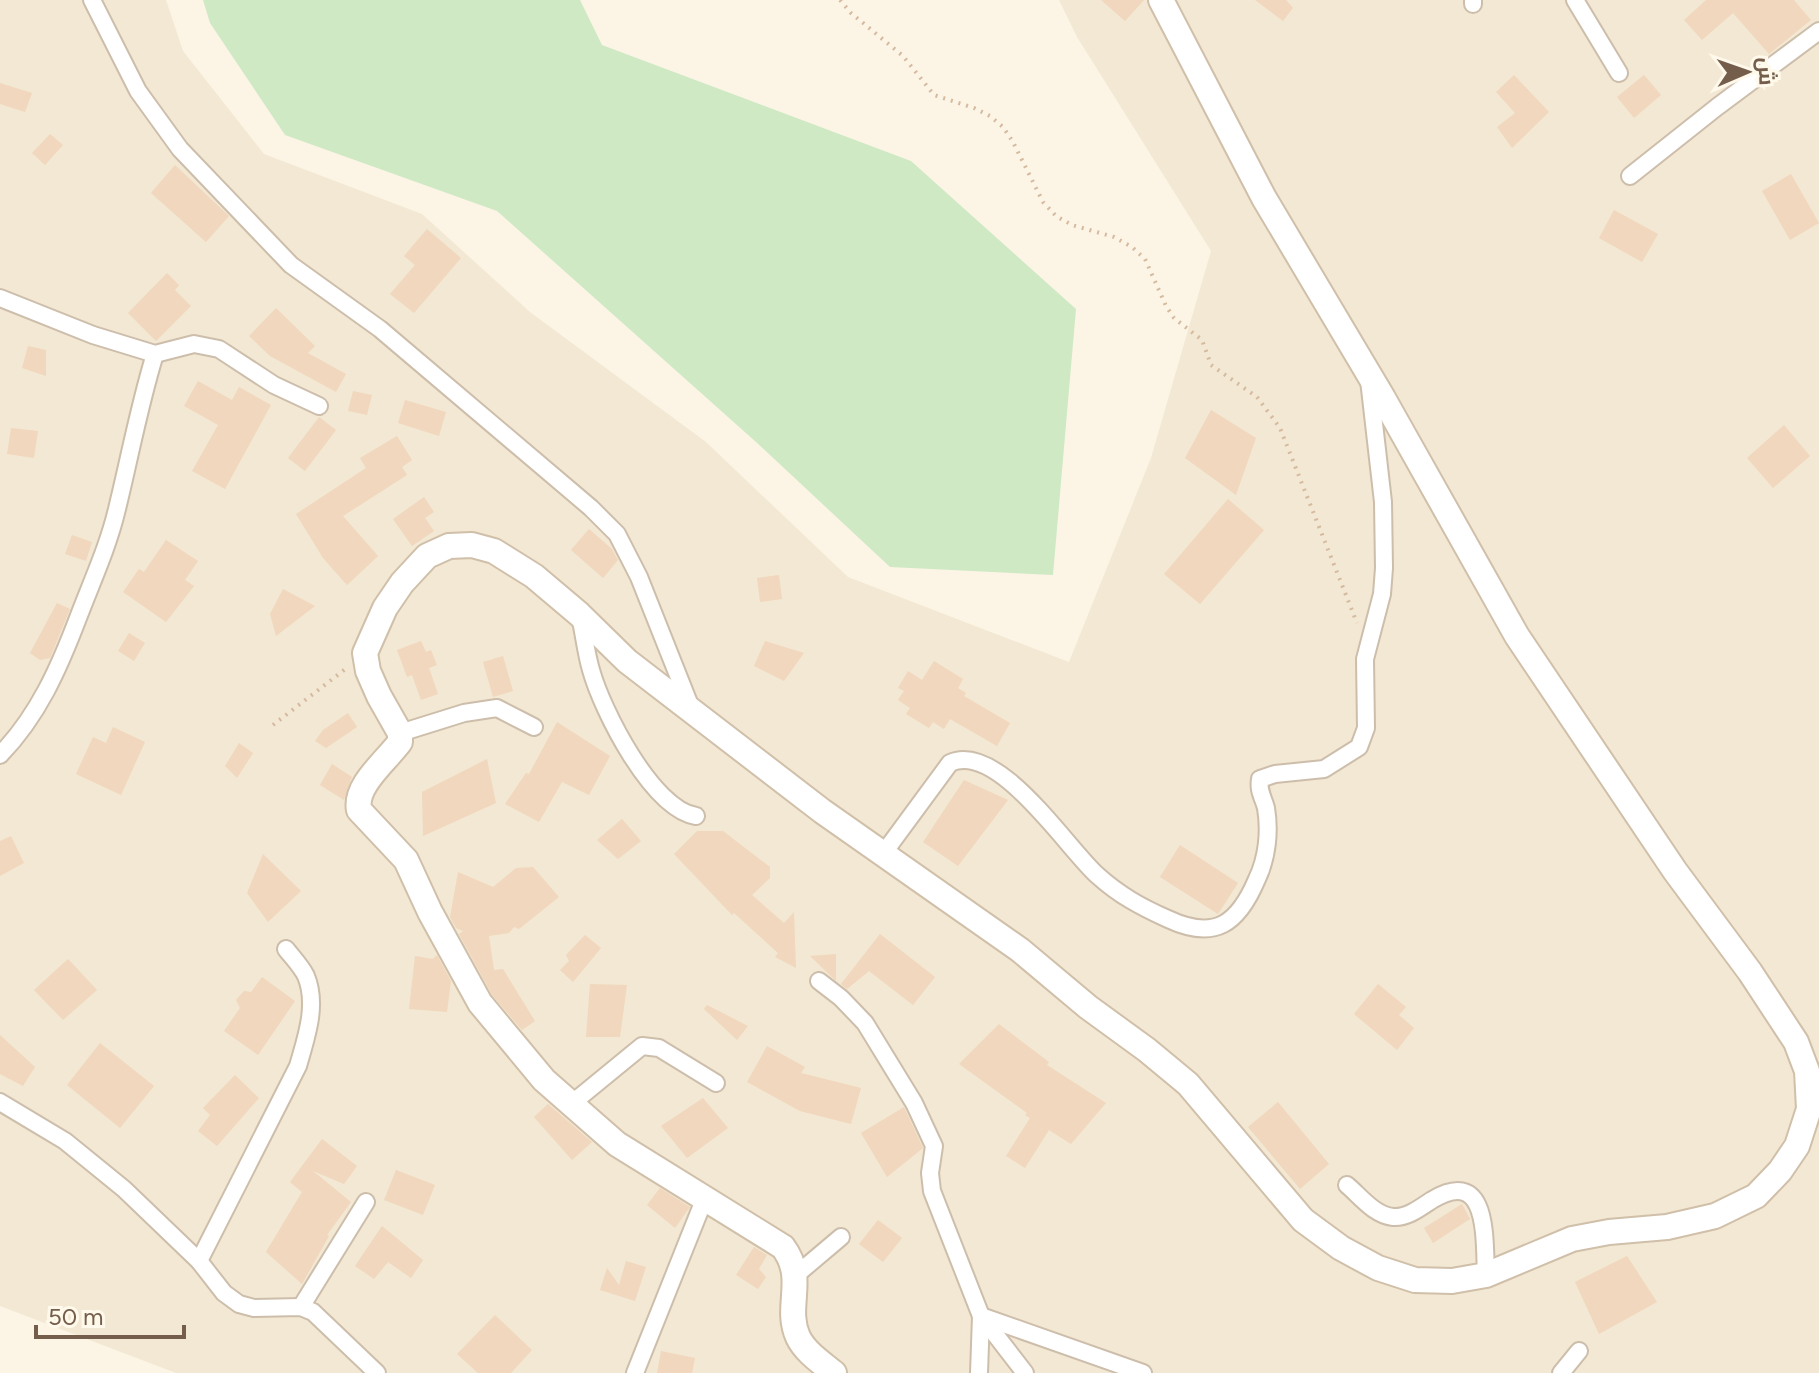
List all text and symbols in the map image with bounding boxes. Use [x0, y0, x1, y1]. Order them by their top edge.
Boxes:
north arrow [1707, 32, 1787, 112]
text: ش [1753, 57, 1780, 86]
scale bar [36, 1289, 184, 1339]
text: 50 m [48, 1302, 104, 1331]

